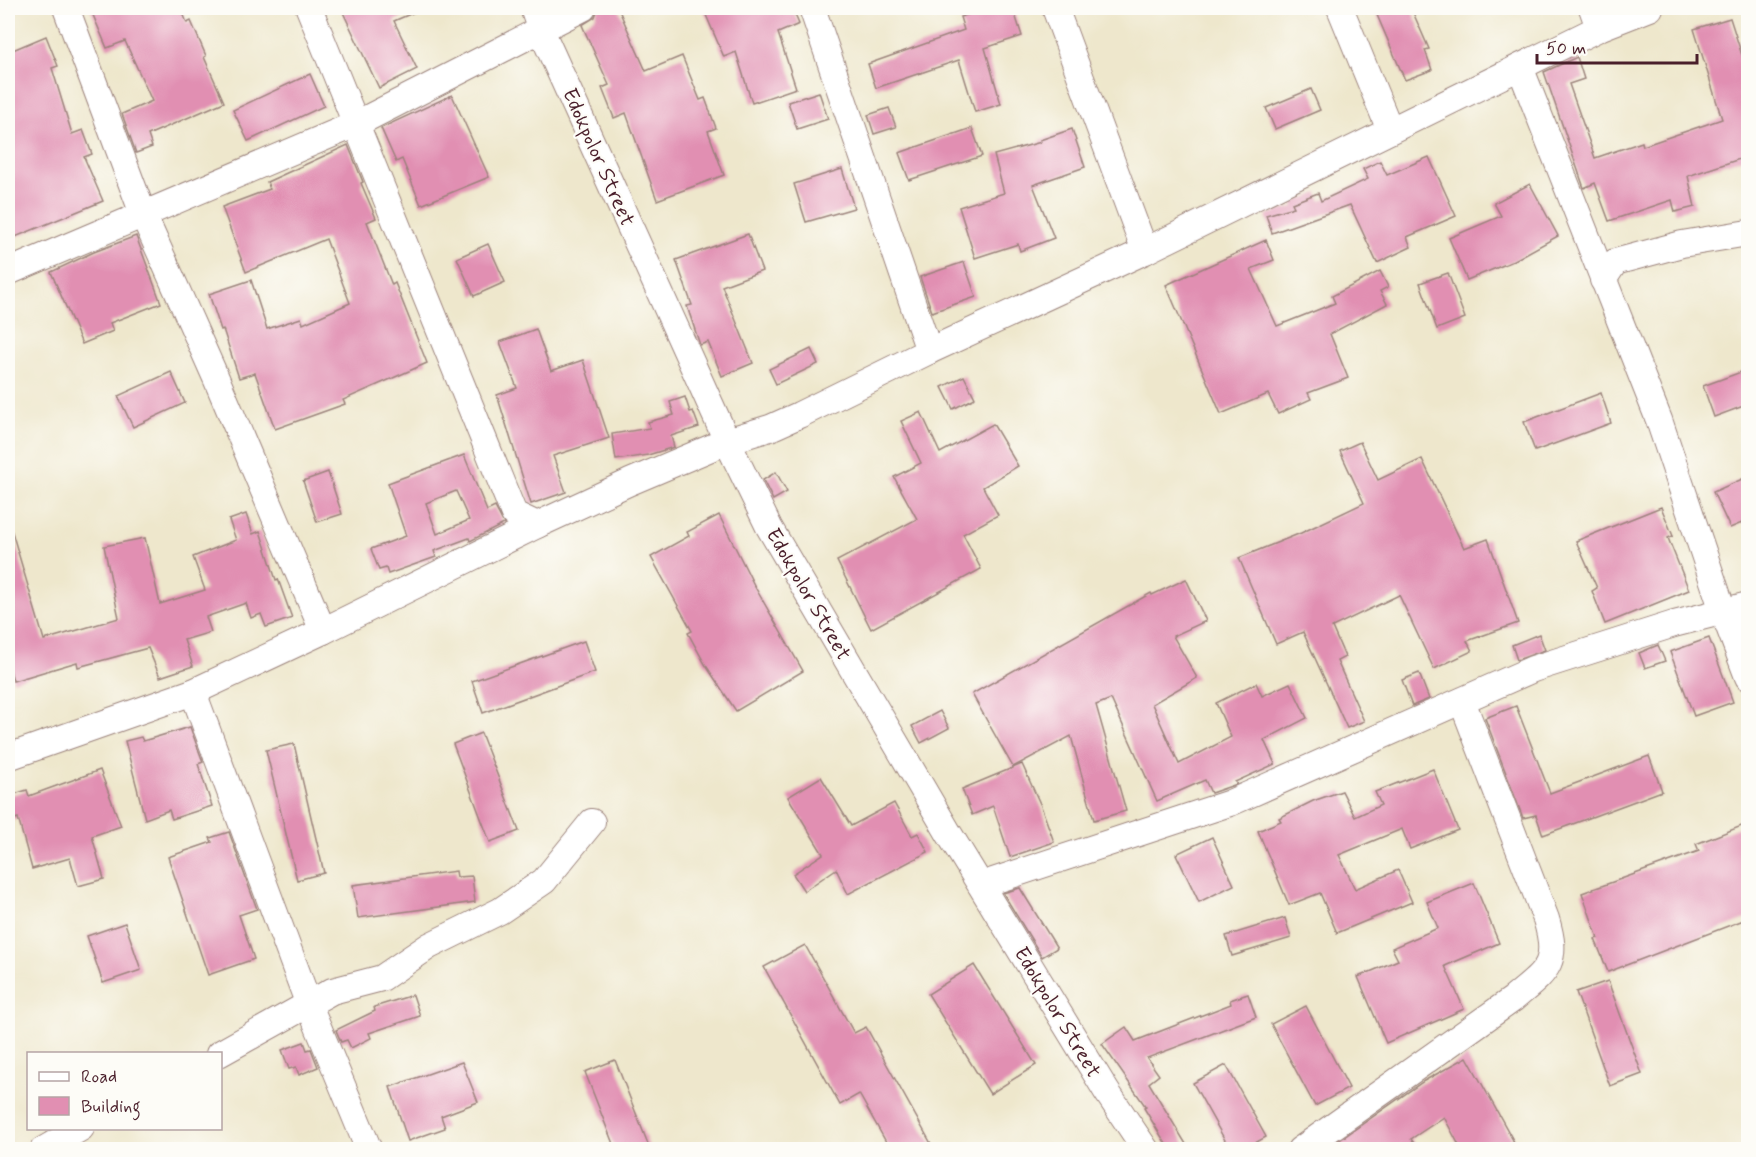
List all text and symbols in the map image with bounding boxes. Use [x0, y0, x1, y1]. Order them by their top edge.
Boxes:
scale bar [1537, 27, 1698, 65]
text: 50 m [1546, 37, 1586, 61]
street label: Edokpolor Street [555, 84, 641, 231]
street label: Edokpolor Street [759, 523, 857, 666]
street label: Edokpolor Street [1007, 942, 1107, 1083]
legend [27, 1052, 222, 1130]
text: Road [81, 1065, 117, 1089]
text: Building [81, 1095, 141, 1121]

